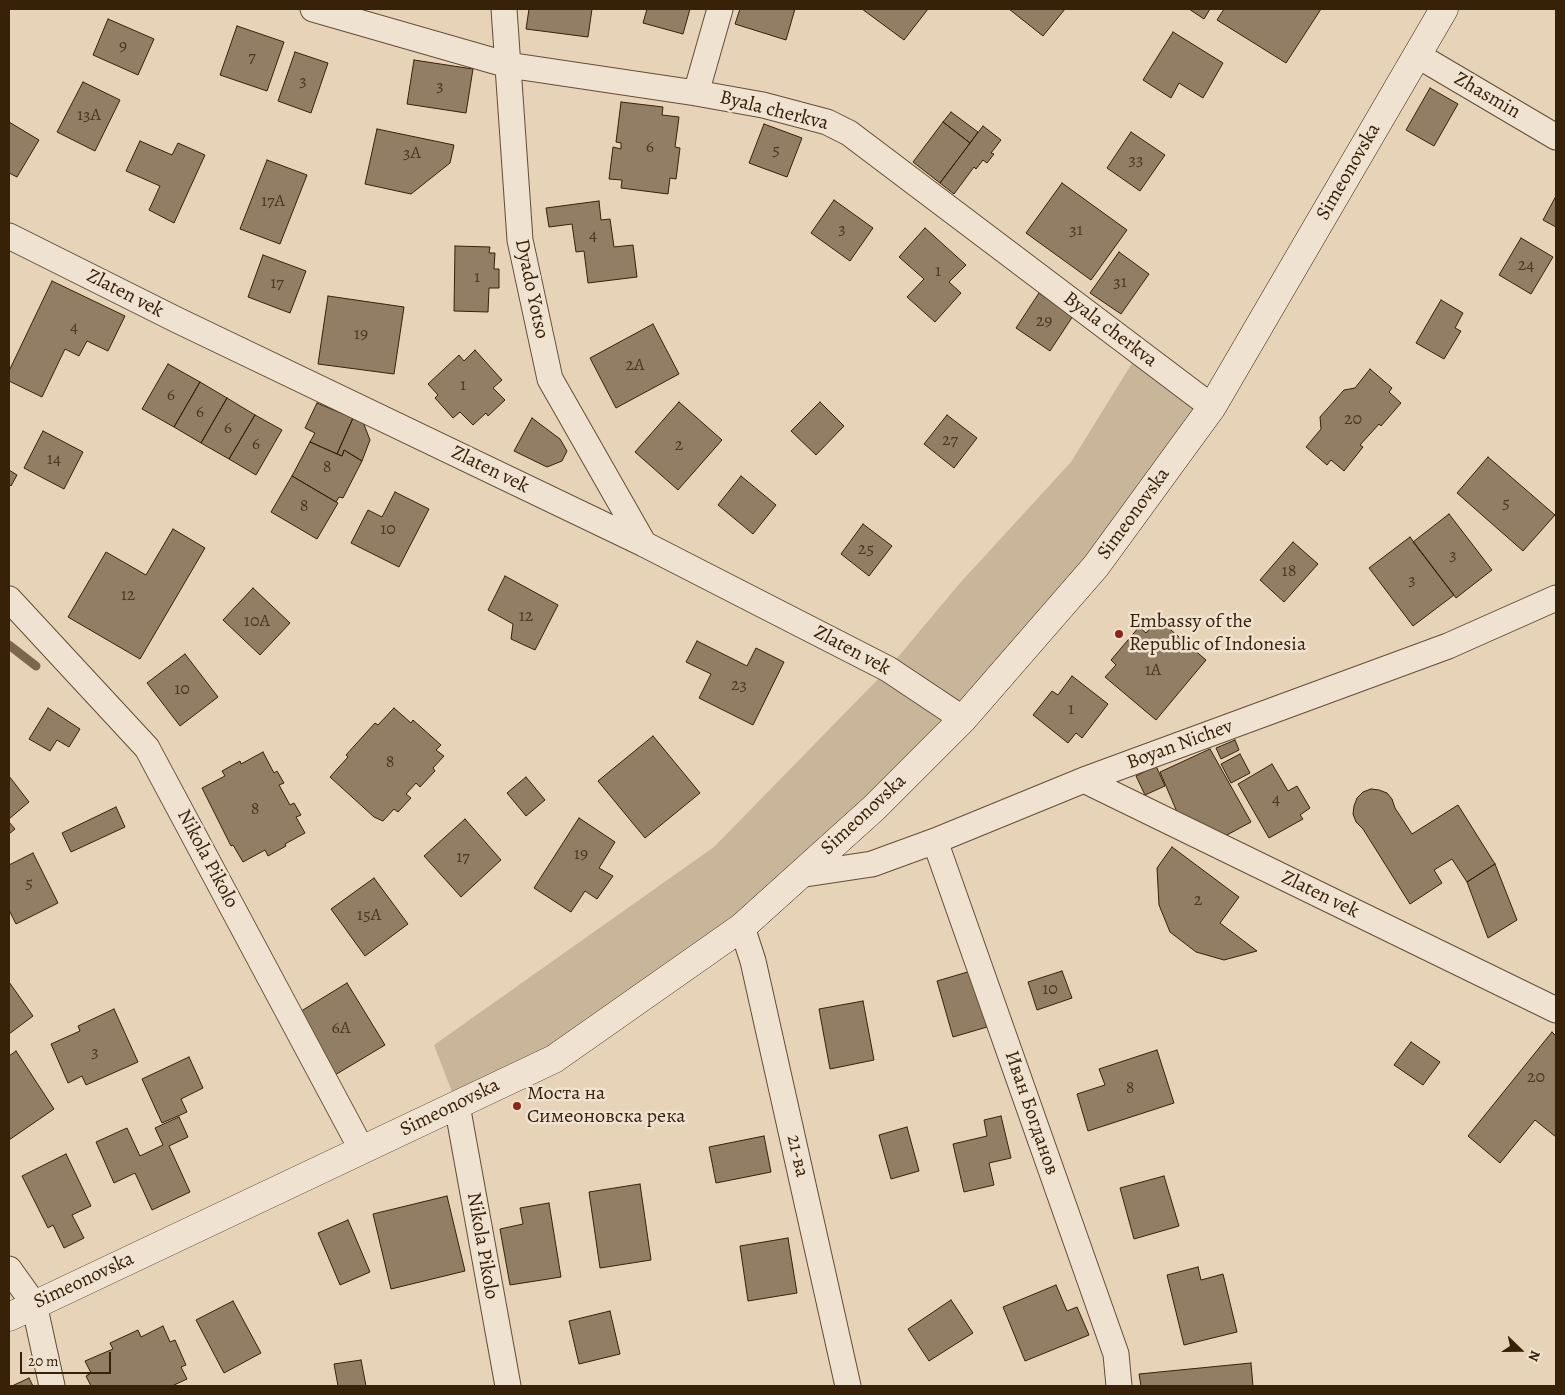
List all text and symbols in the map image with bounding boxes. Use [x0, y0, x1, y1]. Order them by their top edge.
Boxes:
house number: 9 [119, 36, 127, 58]
house number: 7 [248, 47, 256, 69]
street label: Zhasmin [1450, 67, 1524, 125]
house number: 3 [299, 71, 307, 93]
house number: 3 [436, 76, 444, 98]
street label: Byala cherkva [717, 86, 831, 136]
house number: 13А [77, 105, 101, 127]
street label: Simeonovska [1312, 119, 1386, 225]
house number: 6 [646, 137, 654, 159]
house number: 5 [772, 140, 780, 162]
house number: 3А [403, 143, 421, 165]
house number: 33 [1129, 150, 1143, 172]
house number: 17А [261, 191, 285, 213]
house number: 3 [838, 219, 846, 241]
house number: 31 [1069, 220, 1083, 242]
house number: 4 [589, 225, 597, 247]
street label: Dyado Yotso [509, 237, 553, 341]
house number: 24 [1518, 255, 1534, 277]
house number: 1 [935, 261, 941, 283]
street label: Zlaten vek [82, 264, 168, 324]
house number: 1 [474, 267, 480, 289]
house number: 31 [1113, 272, 1127, 294]
house number: 17 [270, 273, 284, 295]
street label: Byala cherkva [1058, 287, 1162, 373]
house number: 29 [1036, 311, 1052, 333]
house number: 4 [70, 317, 78, 339]
house number: 19 [354, 324, 368, 346]
house number: 2А [625, 355, 645, 377]
house number: 1 [460, 375, 466, 397]
house number: 6 [167, 385, 175, 407]
house number: 6 [196, 402, 204, 424]
house number: 20 [1344, 409, 1362, 431]
house number: 6 [224, 418, 232, 440]
house number: 27 [942, 430, 958, 452]
house number: 6 [252, 434, 260, 456]
house number: 2 [675, 435, 683, 457]
street label: Zlaten vek [447, 441, 533, 499]
house number: 14 [47, 449, 61, 471]
house number: 8 [323, 457, 331, 479]
street label: Simeonovska [1093, 463, 1175, 565]
house number: 5 [1502, 493, 1510, 515]
house number: 8 [300, 496, 308, 518]
house number: 10 [380, 519, 396, 541]
house number: 25 [858, 539, 874, 561]
house number: 3 [1449, 545, 1457, 567]
house number: 18 [1282, 561, 1296, 583]
house number: 3 [1408, 570, 1416, 592]
house number: 12 [121, 585, 135, 607]
house number: 12 [519, 606, 533, 628]
place label: Embassy of the Republic of Indonesia [1129, 610, 1306, 657]
house number: 10А [244, 611, 270, 633]
street label: Zlaten vek [809, 621, 895, 681]
marker: Embassy of the Republic of Indonesia [1113, 628, 1125, 640]
house number: 1A [1145, 660, 1161, 682]
house number: 23 [731, 675, 747, 697]
house number: 10 [174, 679, 190, 701]
house number: 1 [1068, 699, 1074, 721]
street label: Boyan Nichev [1124, 715, 1236, 775]
house number: 8 [386, 752, 394, 774]
street label: Simeonovska [816, 769, 912, 861]
house number: 4 [1272, 789, 1280, 811]
house number: 8 [251, 799, 259, 821]
street label: Nikola Pikolo [171, 806, 243, 912]
house number: 19 [574, 844, 588, 866]
house number: 17 [456, 847, 470, 869]
street label: Zlaten vek [1277, 866, 1363, 924]
house number: 5 [25, 873, 33, 895]
house number: 2 [1194, 890, 1202, 912]
house number: 15А [357, 905, 381, 927]
house number: 10 [1042, 979, 1058, 1001]
house number: 6А [332, 1018, 350, 1040]
house number: 3 [91, 1042, 99, 1064]
street label: Иван Богданов [999, 1048, 1063, 1178]
house number: 20 [1527, 1067, 1545, 1089]
street label: Simeonovska [396, 1074, 504, 1142]
house number: 8 [1126, 1078, 1134, 1100]
place label: Моста на Симеоновска река [527, 1082, 685, 1129]
marker: Моста на Симеоновска река [511, 1100, 523, 1112]
street label: 21-ва [781, 1133, 813, 1179]
street label: Nikola Pikolo [461, 1191, 503, 1301]
street label: Simeonovska [30, 1247, 138, 1315]
north arrow [1495, 1325, 1545, 1375]
scale bar [22, 1342, 114, 1374]
text: N [1524, 1348, 1545, 1364]
text: 20 m [28, 1351, 59, 1371]

